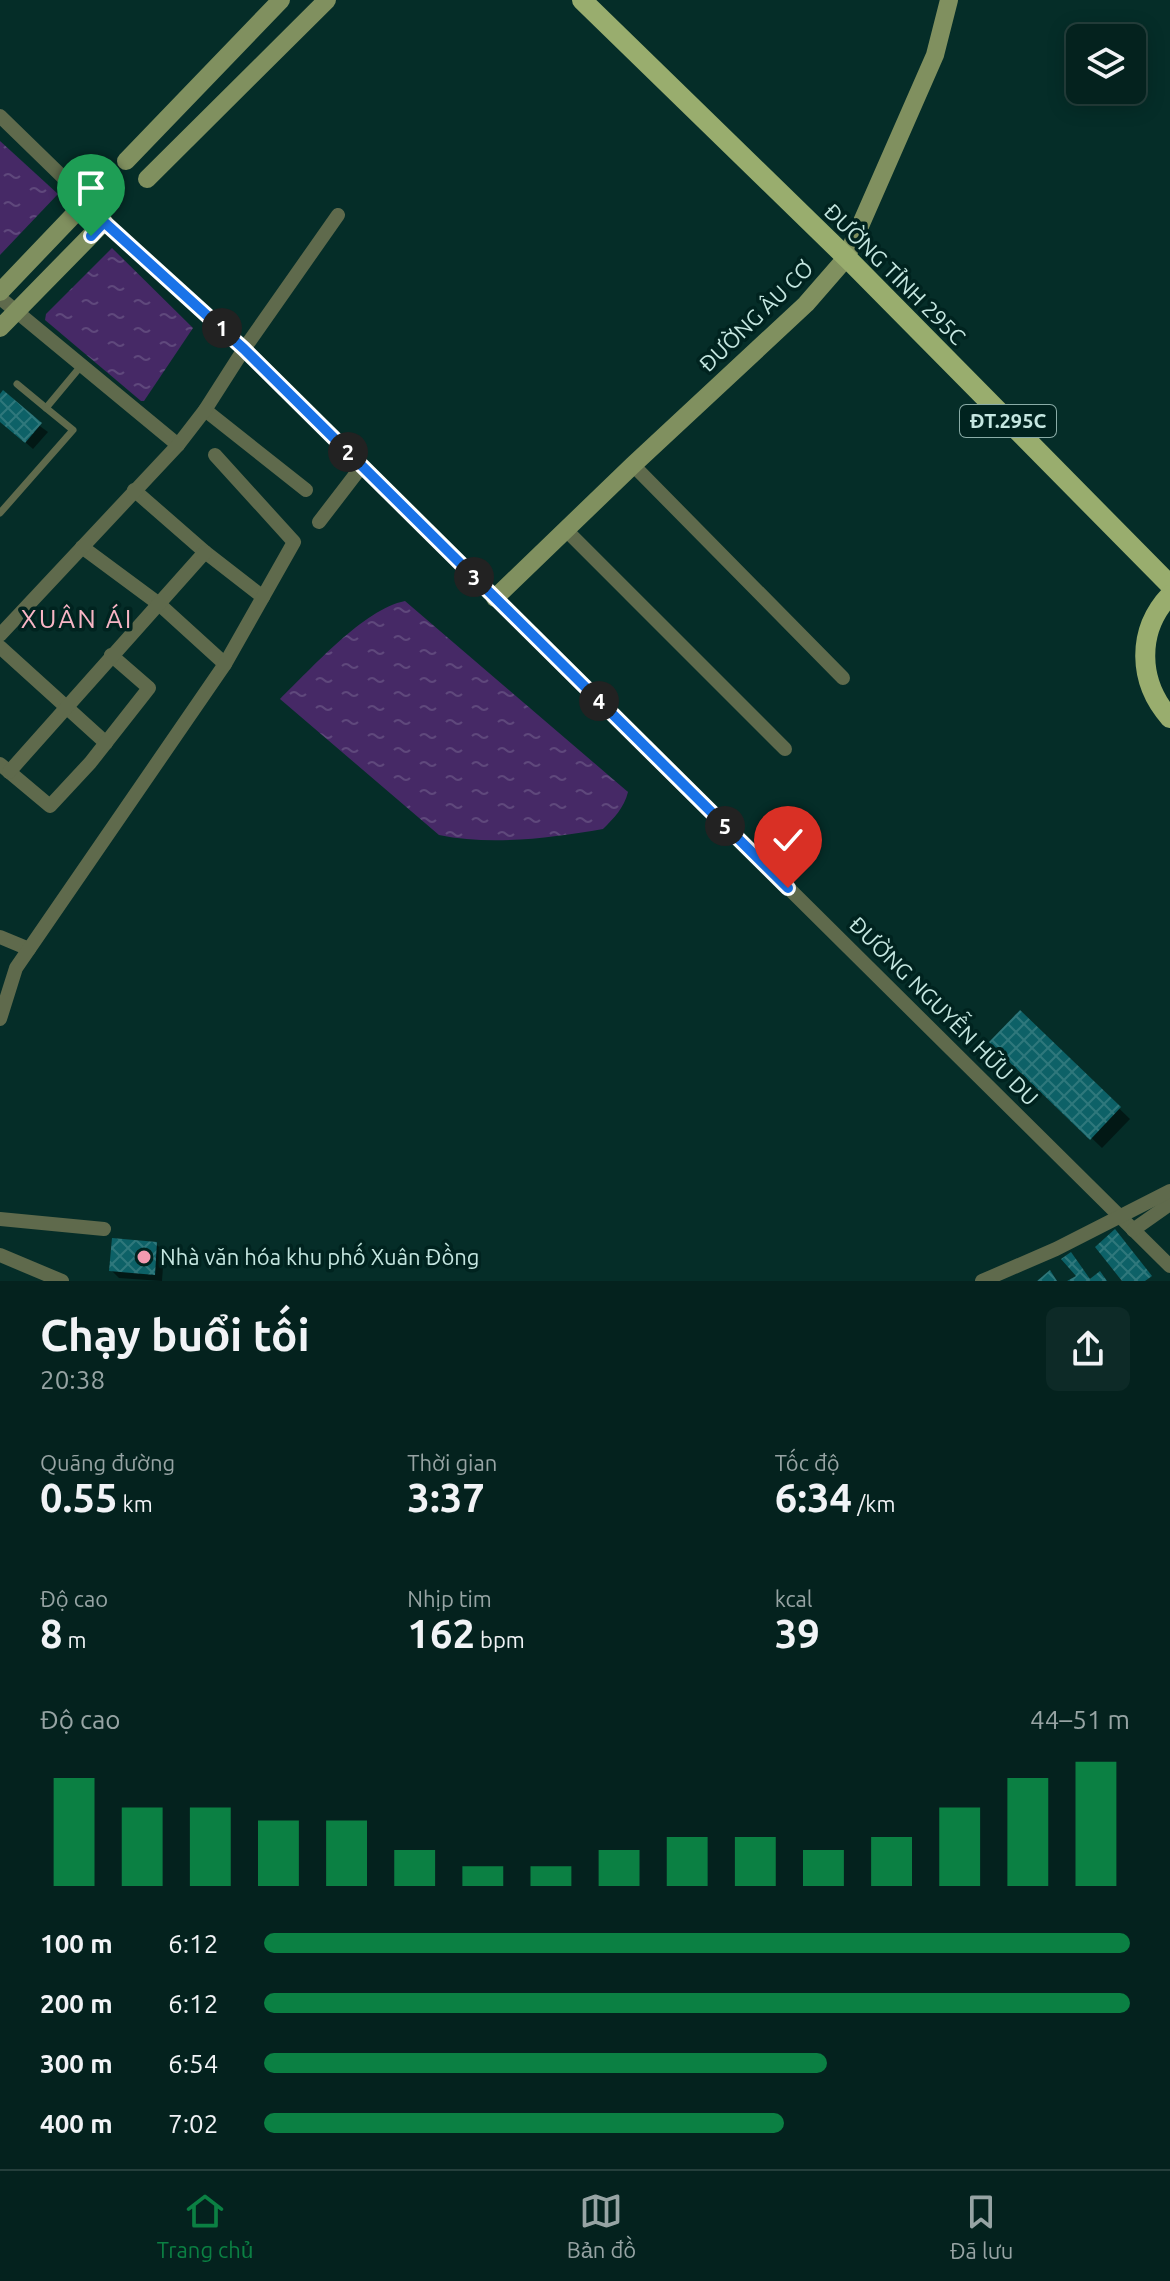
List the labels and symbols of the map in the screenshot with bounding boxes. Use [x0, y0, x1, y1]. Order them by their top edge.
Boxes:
pin [57, 154, 125, 236]
street label: ĐƯỜNG TỈNH 295C [820, 197, 972, 349]
street label: ĐƯỜNG ÂU CƠ [693, 254, 818, 376]
pin: 1 [202, 308, 242, 348]
road number: ĐT.295C [960, 405, 1056, 437]
pin: 2 [328, 432, 368, 472]
pin: 3 [454, 557, 494, 597]
district label: XUÂN ÁI [21, 603, 133, 633]
pin: 4 [579, 681, 619, 721]
pin: 5 [705, 806, 745, 846]
pin [754, 806, 822, 888]
street label: ĐƯỜNG NGUYỄN HỮU DU [845, 908, 1047, 1110]
place label: Nhà văn hóa khu phố Xuân Đồng [160, 1242, 480, 1269]
marker: Nhà văn hóa khu phố Xuân Đồng [135, 1248, 153, 1266]

